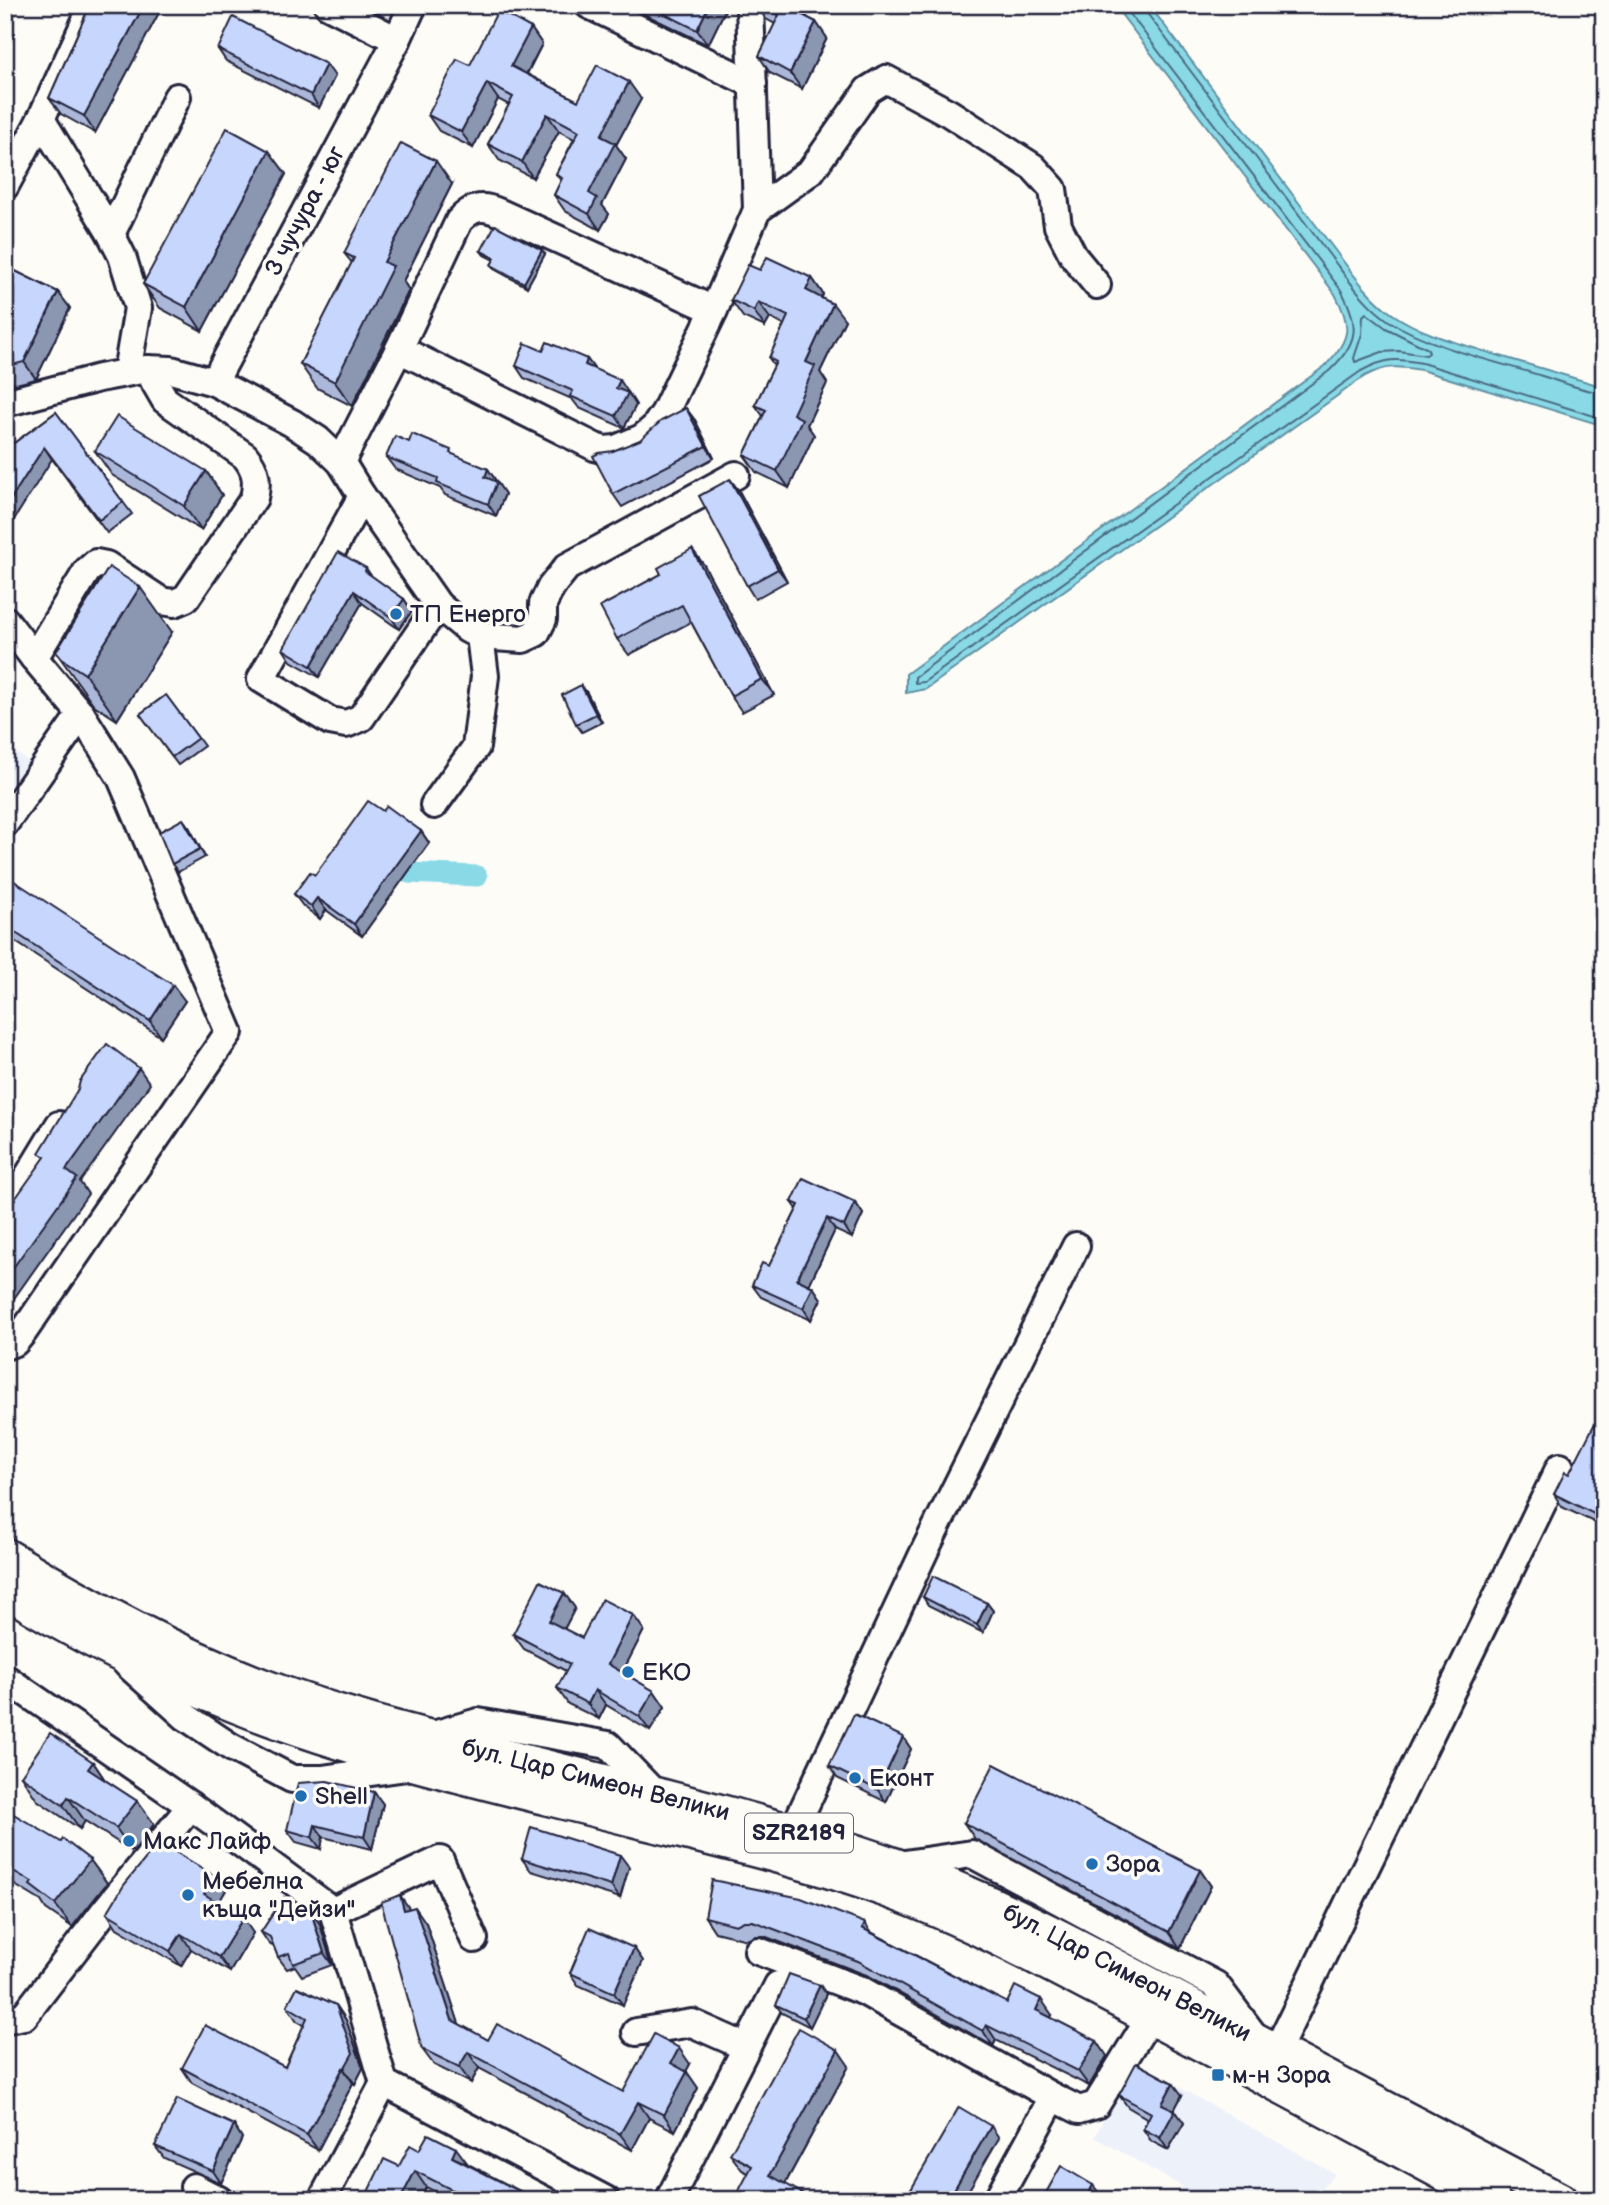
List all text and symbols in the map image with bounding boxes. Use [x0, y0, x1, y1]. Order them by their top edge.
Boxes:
street label: 3 чучура - юг [259, 141, 351, 281]
place label: ТП Енерго [410, 600, 526, 629]
marker: ТП Енерго [388, 606, 404, 622]
place label: EKO [642, 1658, 691, 1687]
marker: EKO [620, 1664, 636, 1680]
street label: бул. Цар Симеон Велики [459, 1733, 733, 1827]
place label: Еконт [869, 1764, 934, 1793]
marker: Еконт [847, 1770, 863, 1786]
place label: Shell [315, 1782, 368, 1811]
marker: Shell [293, 1788, 309, 1804]
road number: SZR2189 [745, 1814, 853, 1852]
place label: Макс Лайф [143, 1827, 271, 1856]
marker: Макс Лайф [121, 1833, 137, 1849]
place label: Зора [1106, 1850, 1160, 1879]
marker: Зора [1084, 1856, 1100, 1872]
place label: Мебелна къща "Дейзи" [202, 1867, 356, 1924]
marker: Мебелна къща "Дейзи" [180, 1887, 196, 1903]
street label: бул. Цар Симеон Велики [998, 1898, 1256, 2048]
place label: м-н Зора [1232, 2061, 1331, 2090]
marker: м-н Зора [1210, 2067, 1226, 2083]

